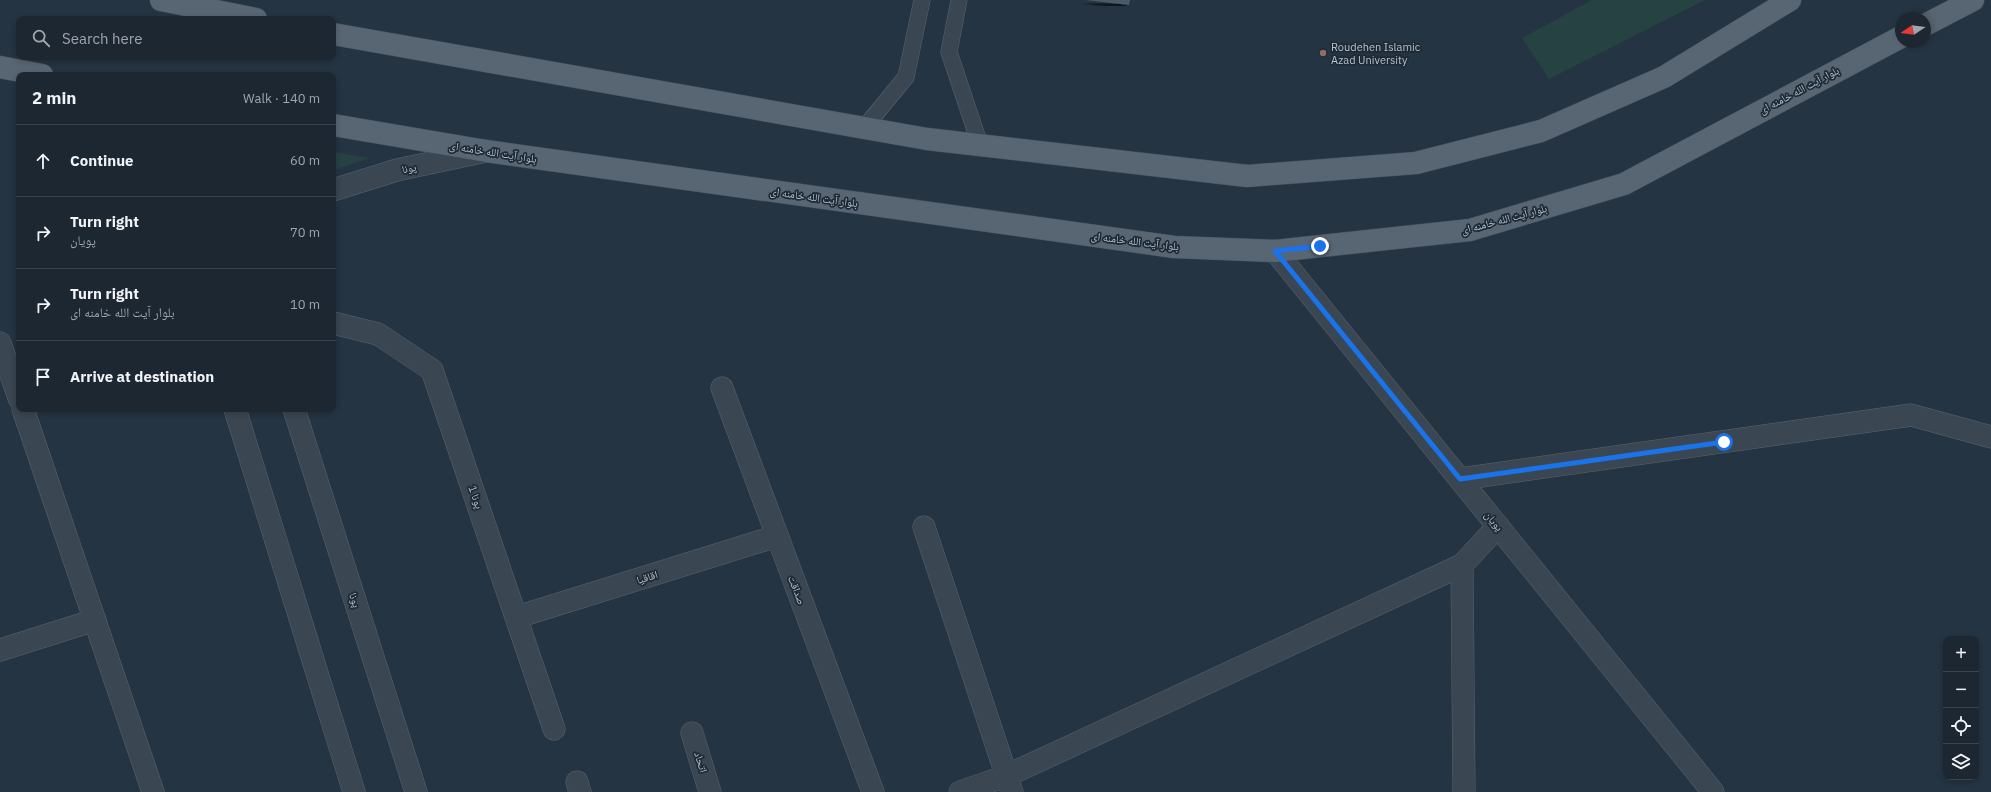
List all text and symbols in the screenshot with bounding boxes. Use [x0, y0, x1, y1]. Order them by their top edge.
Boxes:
north arrow [1895, 12, 1931, 48]
search box [16, 16, 336, 60]
icon: search [30, 27, 52, 49]
text: Search here [62, 29, 142, 48]
place label: Roudehen Islamic Azad University [1331, 40, 1421, 67]
marker: Roudehen Islamic Azad University [1318, 48, 1328, 58]
street label: بلوار آیت الله خامنه ای [1757, 63, 1841, 117]
text: 2 min [32, 87, 76, 109]
text: Walk · 140 m [243, 90, 320, 107]
street label: بلوار آیت الله خامنه ای [448, 138, 538, 166]
icon: ahead [32, 150, 54, 172]
text: Continue [70, 151, 134, 170]
text: 60 m [290, 152, 320, 169]
street label: پونا [400, 160, 418, 176]
street label: بلوار آیت الله خامنه ای [769, 184, 859, 210]
street label: بلوار آیت الله خامنه ای [1459, 201, 1549, 237]
text: Turn right [70, 212, 139, 231]
icon: right [32, 222, 54, 244]
text: 70 m [290, 224, 320, 241]
street label: بلوار آیت الله خامنه ای [1090, 229, 1180, 253]
text: پویان [70, 232, 96, 249]
route end [1311, 237, 1329, 255]
text: Turn right [70, 284, 139, 303]
icon: right [32, 294, 54, 316]
text: 10 m [290, 296, 320, 313]
text: بلوار آیت الله خامنه ای [70, 304, 175, 321]
icon: arrive [32, 366, 54, 388]
text: Arrive at destination [70, 367, 214, 386]
route start [1715, 433, 1733, 451]
street label: پونا 1 [465, 483, 487, 511]
street label: پویان [1482, 508, 1506, 534]
street label: اقاقیا [635, 567, 659, 587]
street label: صداقت [785, 573, 809, 607]
street label: پونا [346, 591, 364, 609]
map controls [1943, 636, 1979, 780]
button: + [1943, 636, 1979, 672]
button: − [1943, 672, 1979, 708]
button: locate [1943, 708, 1979, 744]
button: layers [1943, 744, 1979, 780]
street label: اتحاد [691, 750, 711, 774]

